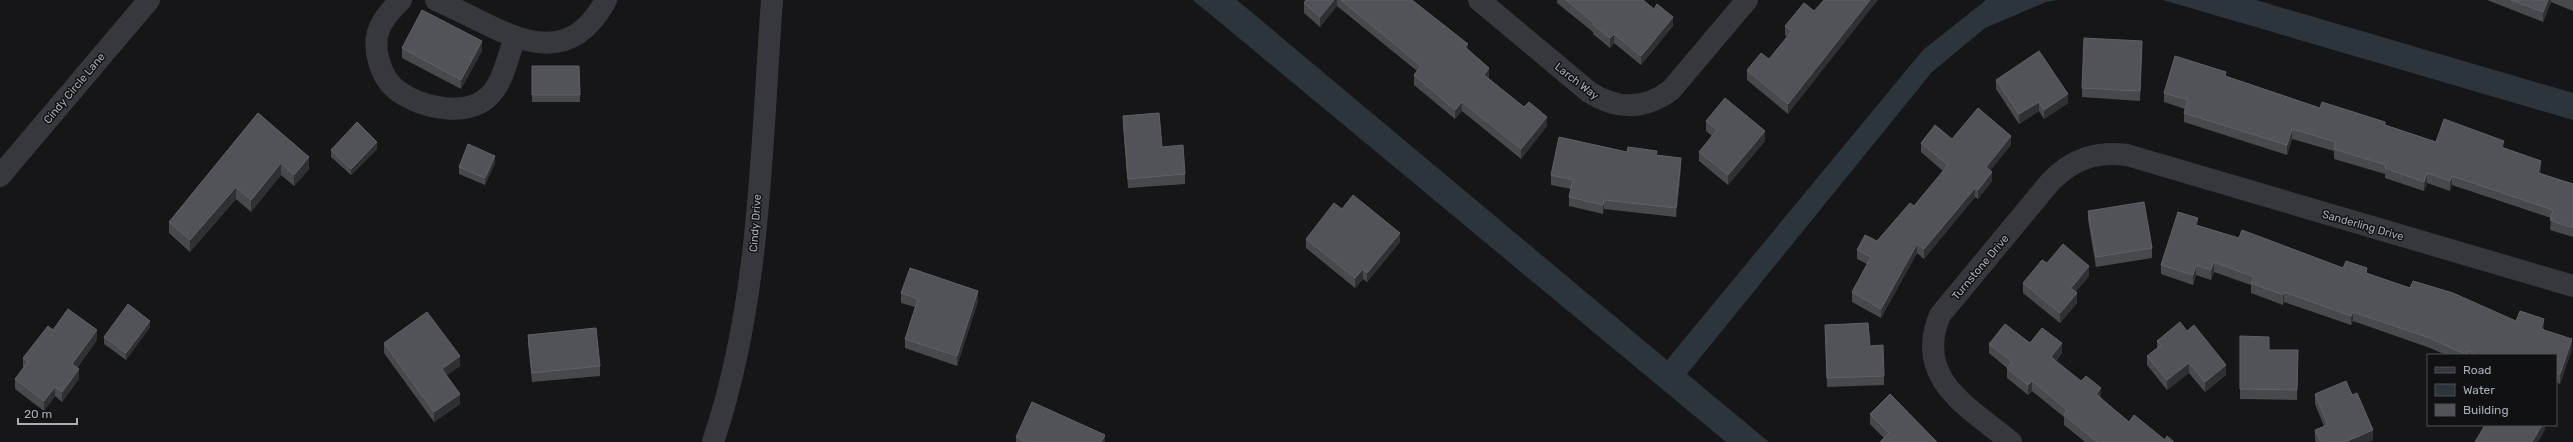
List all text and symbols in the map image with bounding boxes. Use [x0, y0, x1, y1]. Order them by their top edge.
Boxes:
street label: Cindy Circle Lane [41, 50, 108, 126]
street label: Larch Way [1552, 60, 1601, 103]
street label: Cindy Drive [747, 194, 764, 252]
street label: Sanderling Drive [2321, 208, 2405, 243]
street label: Turnstone Drive [1949, 232, 2011, 303]
legend [2427, 354, 2557, 426]
text: Road [2463, 363, 2491, 377]
text: Water [2463, 383, 2495, 397]
scale bar [18, 400, 77, 426]
text: Building [2463, 403, 2509, 417]
text: 20 m [24, 407, 52, 421]

